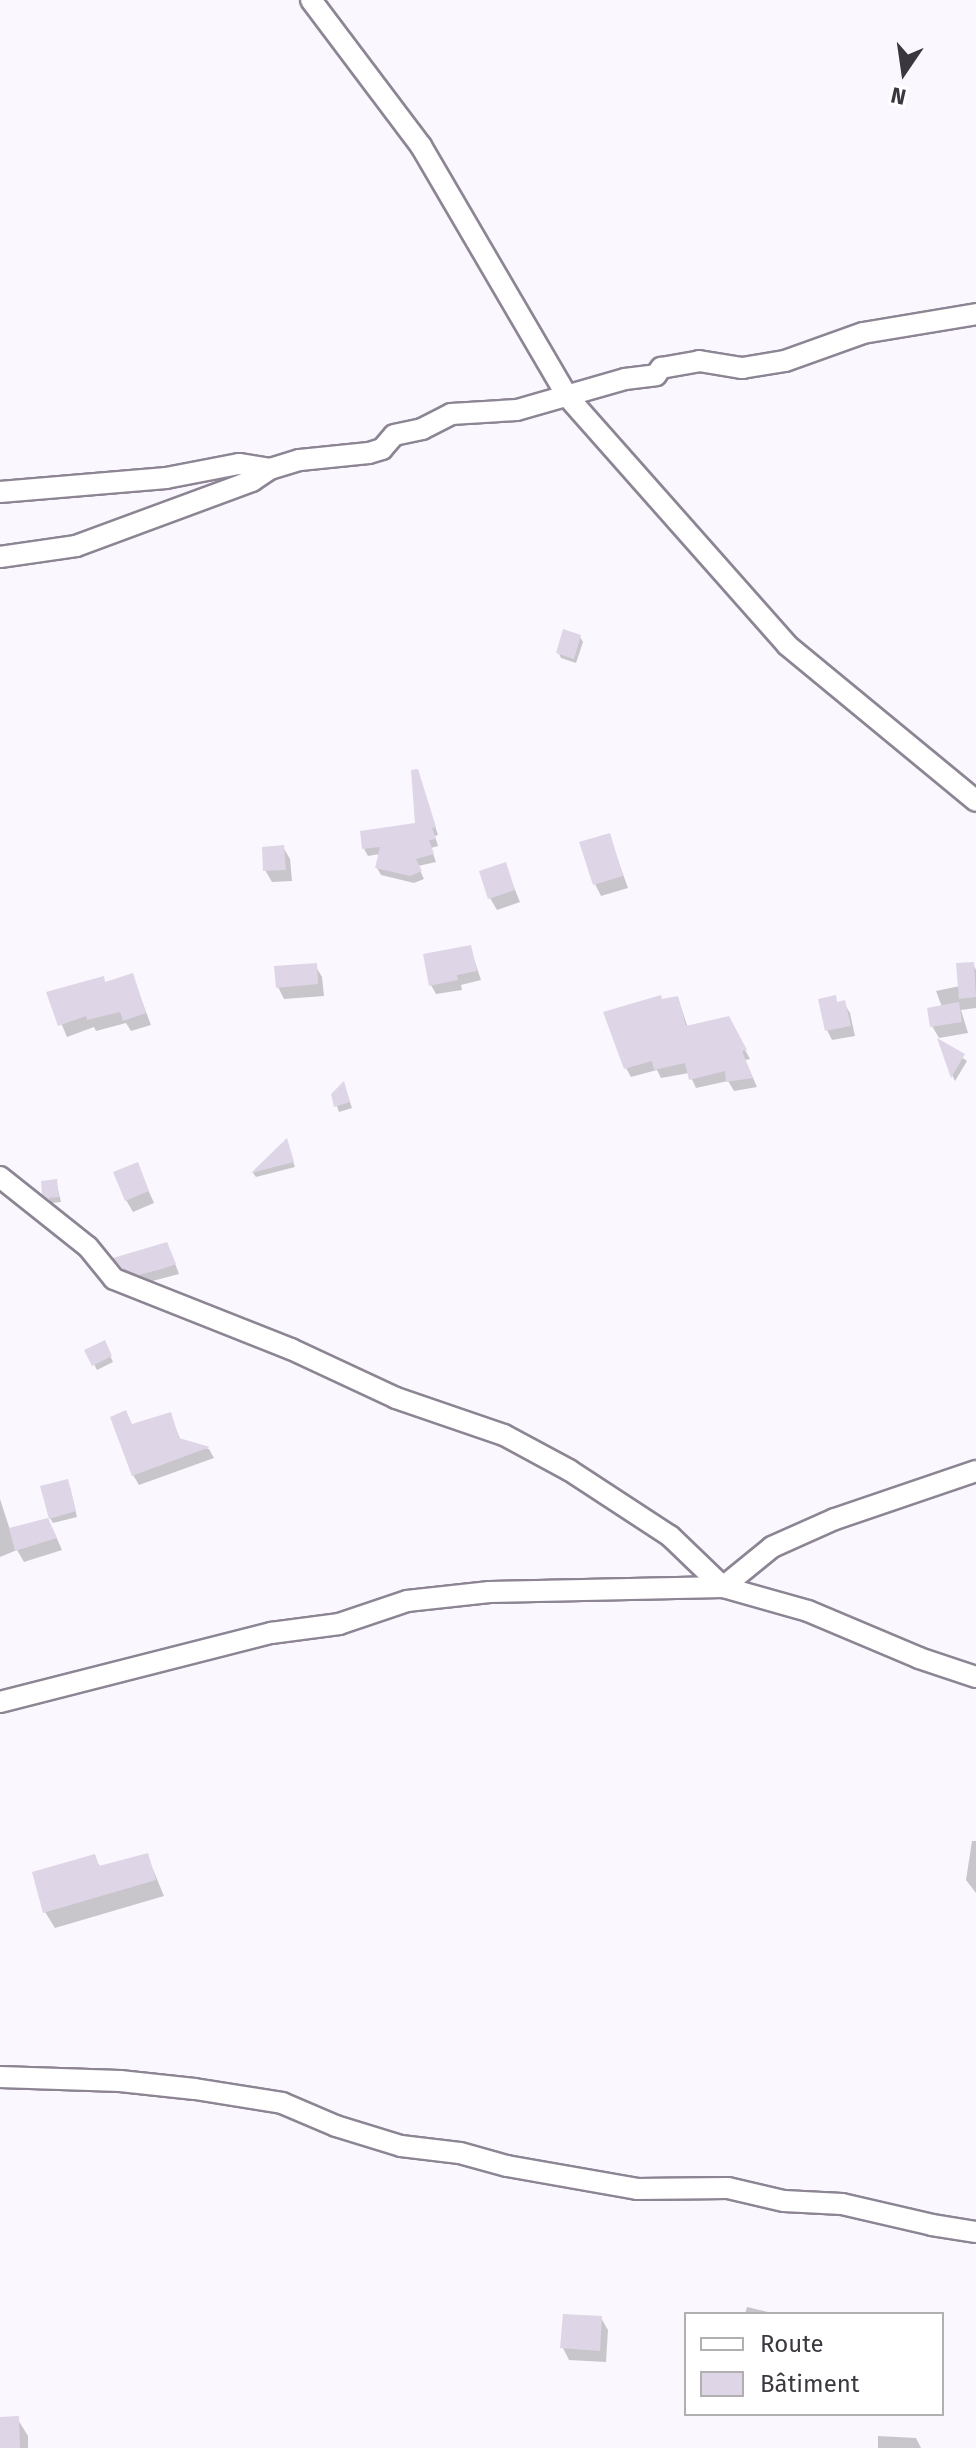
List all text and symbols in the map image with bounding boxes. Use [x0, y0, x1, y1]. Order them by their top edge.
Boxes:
north arrow [864, 32, 944, 112]
text: N [888, 81, 909, 111]
legend [684, 2312, 944, 2416]
text: Route [760, 2330, 824, 2358]
text: Bâtiment [760, 2370, 859, 2398]

